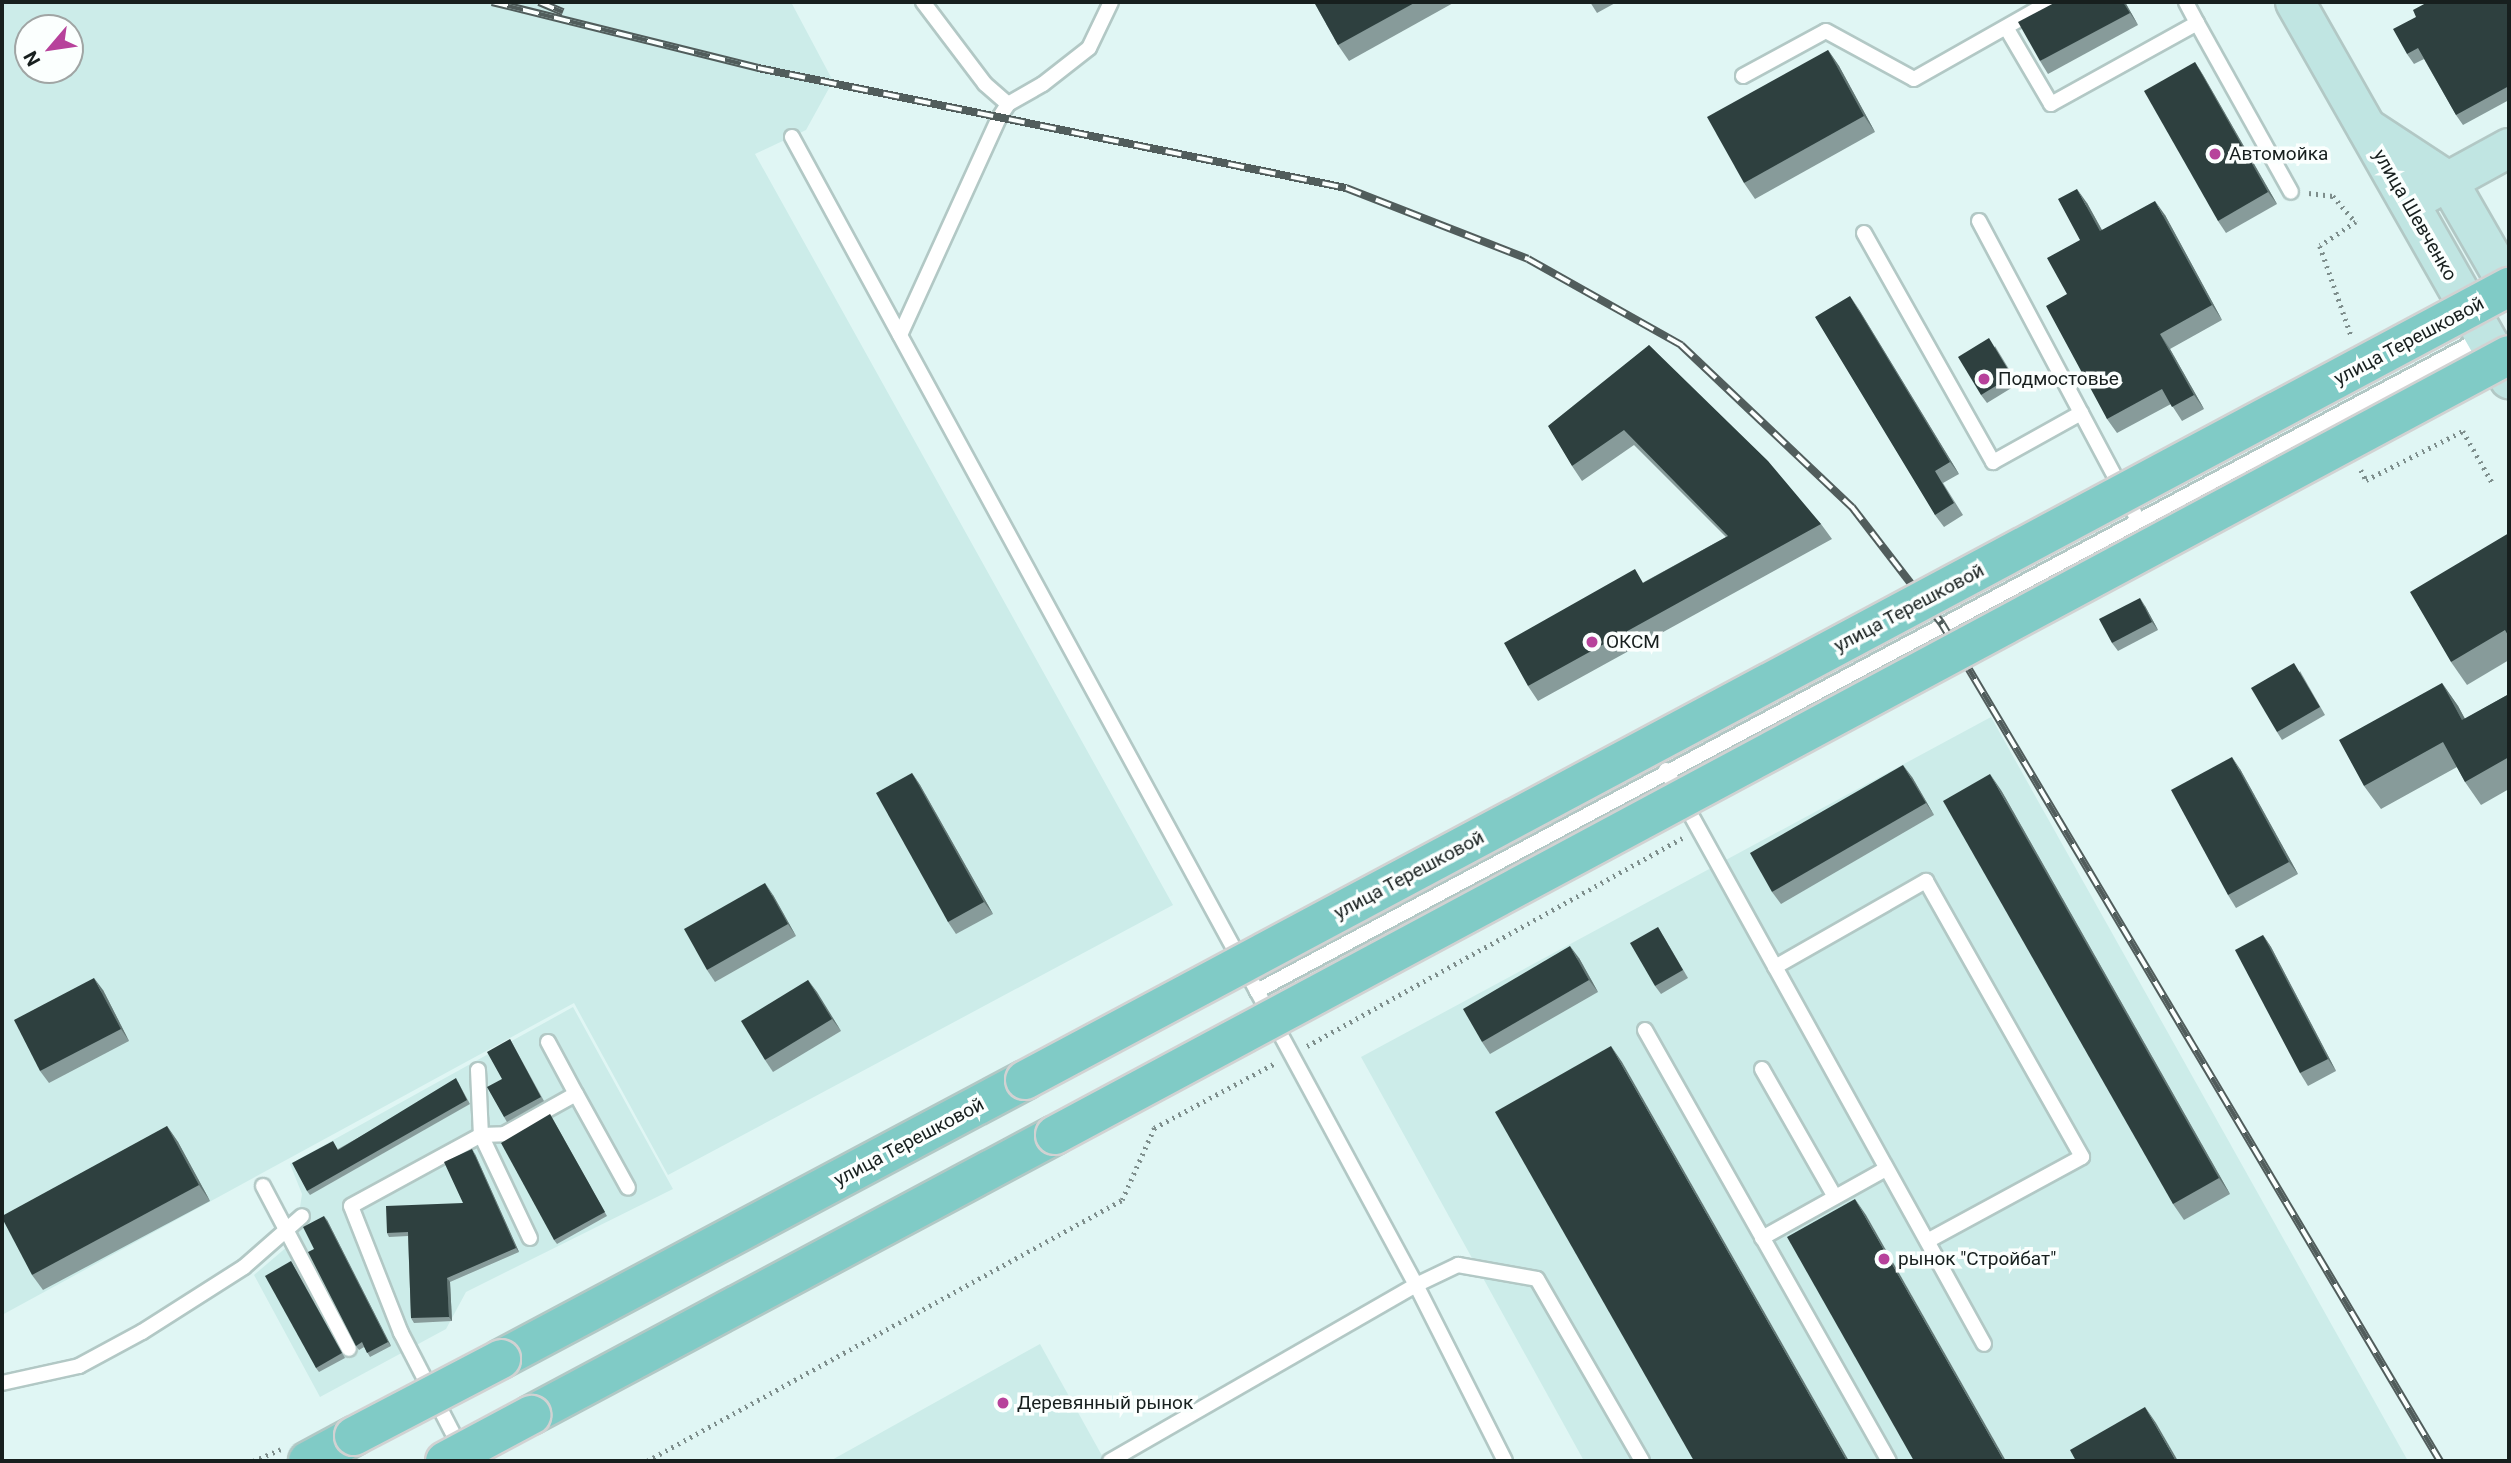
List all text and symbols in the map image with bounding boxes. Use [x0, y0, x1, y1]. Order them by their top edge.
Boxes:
north arrow [14, 14, 84, 84]
text: N [19, 47, 45, 70]
place label: Автомойка [2229, 143, 2328, 165]
street label: улица Шевченко [2368, 145, 2462, 285]
marker: Автомойка [2207, 146, 2223, 162]
street label: улица Терешковой [2330, 292, 2488, 390]
place label: Подмостовье [1998, 368, 2119, 390]
marker: Подмостовье [1976, 371, 1992, 387]
street label: улица Терешковой [1830, 559, 1988, 657]
place label: ОКСМ [1606, 631, 1660, 653]
marker: ОКСМ [1584, 634, 1600, 650]
street label: улица Терешковой [1330, 826, 1488, 924]
street label: улица Терешковой [830, 1093, 988, 1191]
place label: рынок "Стройбат" [1898, 1248, 2056, 1270]
marker: рынок "Стройбат" [1876, 1251, 1892, 1267]
place label: Деревянный рынок [1017, 1392, 1193, 1414]
marker: Деревянный рынок [995, 1395, 1011, 1411]

